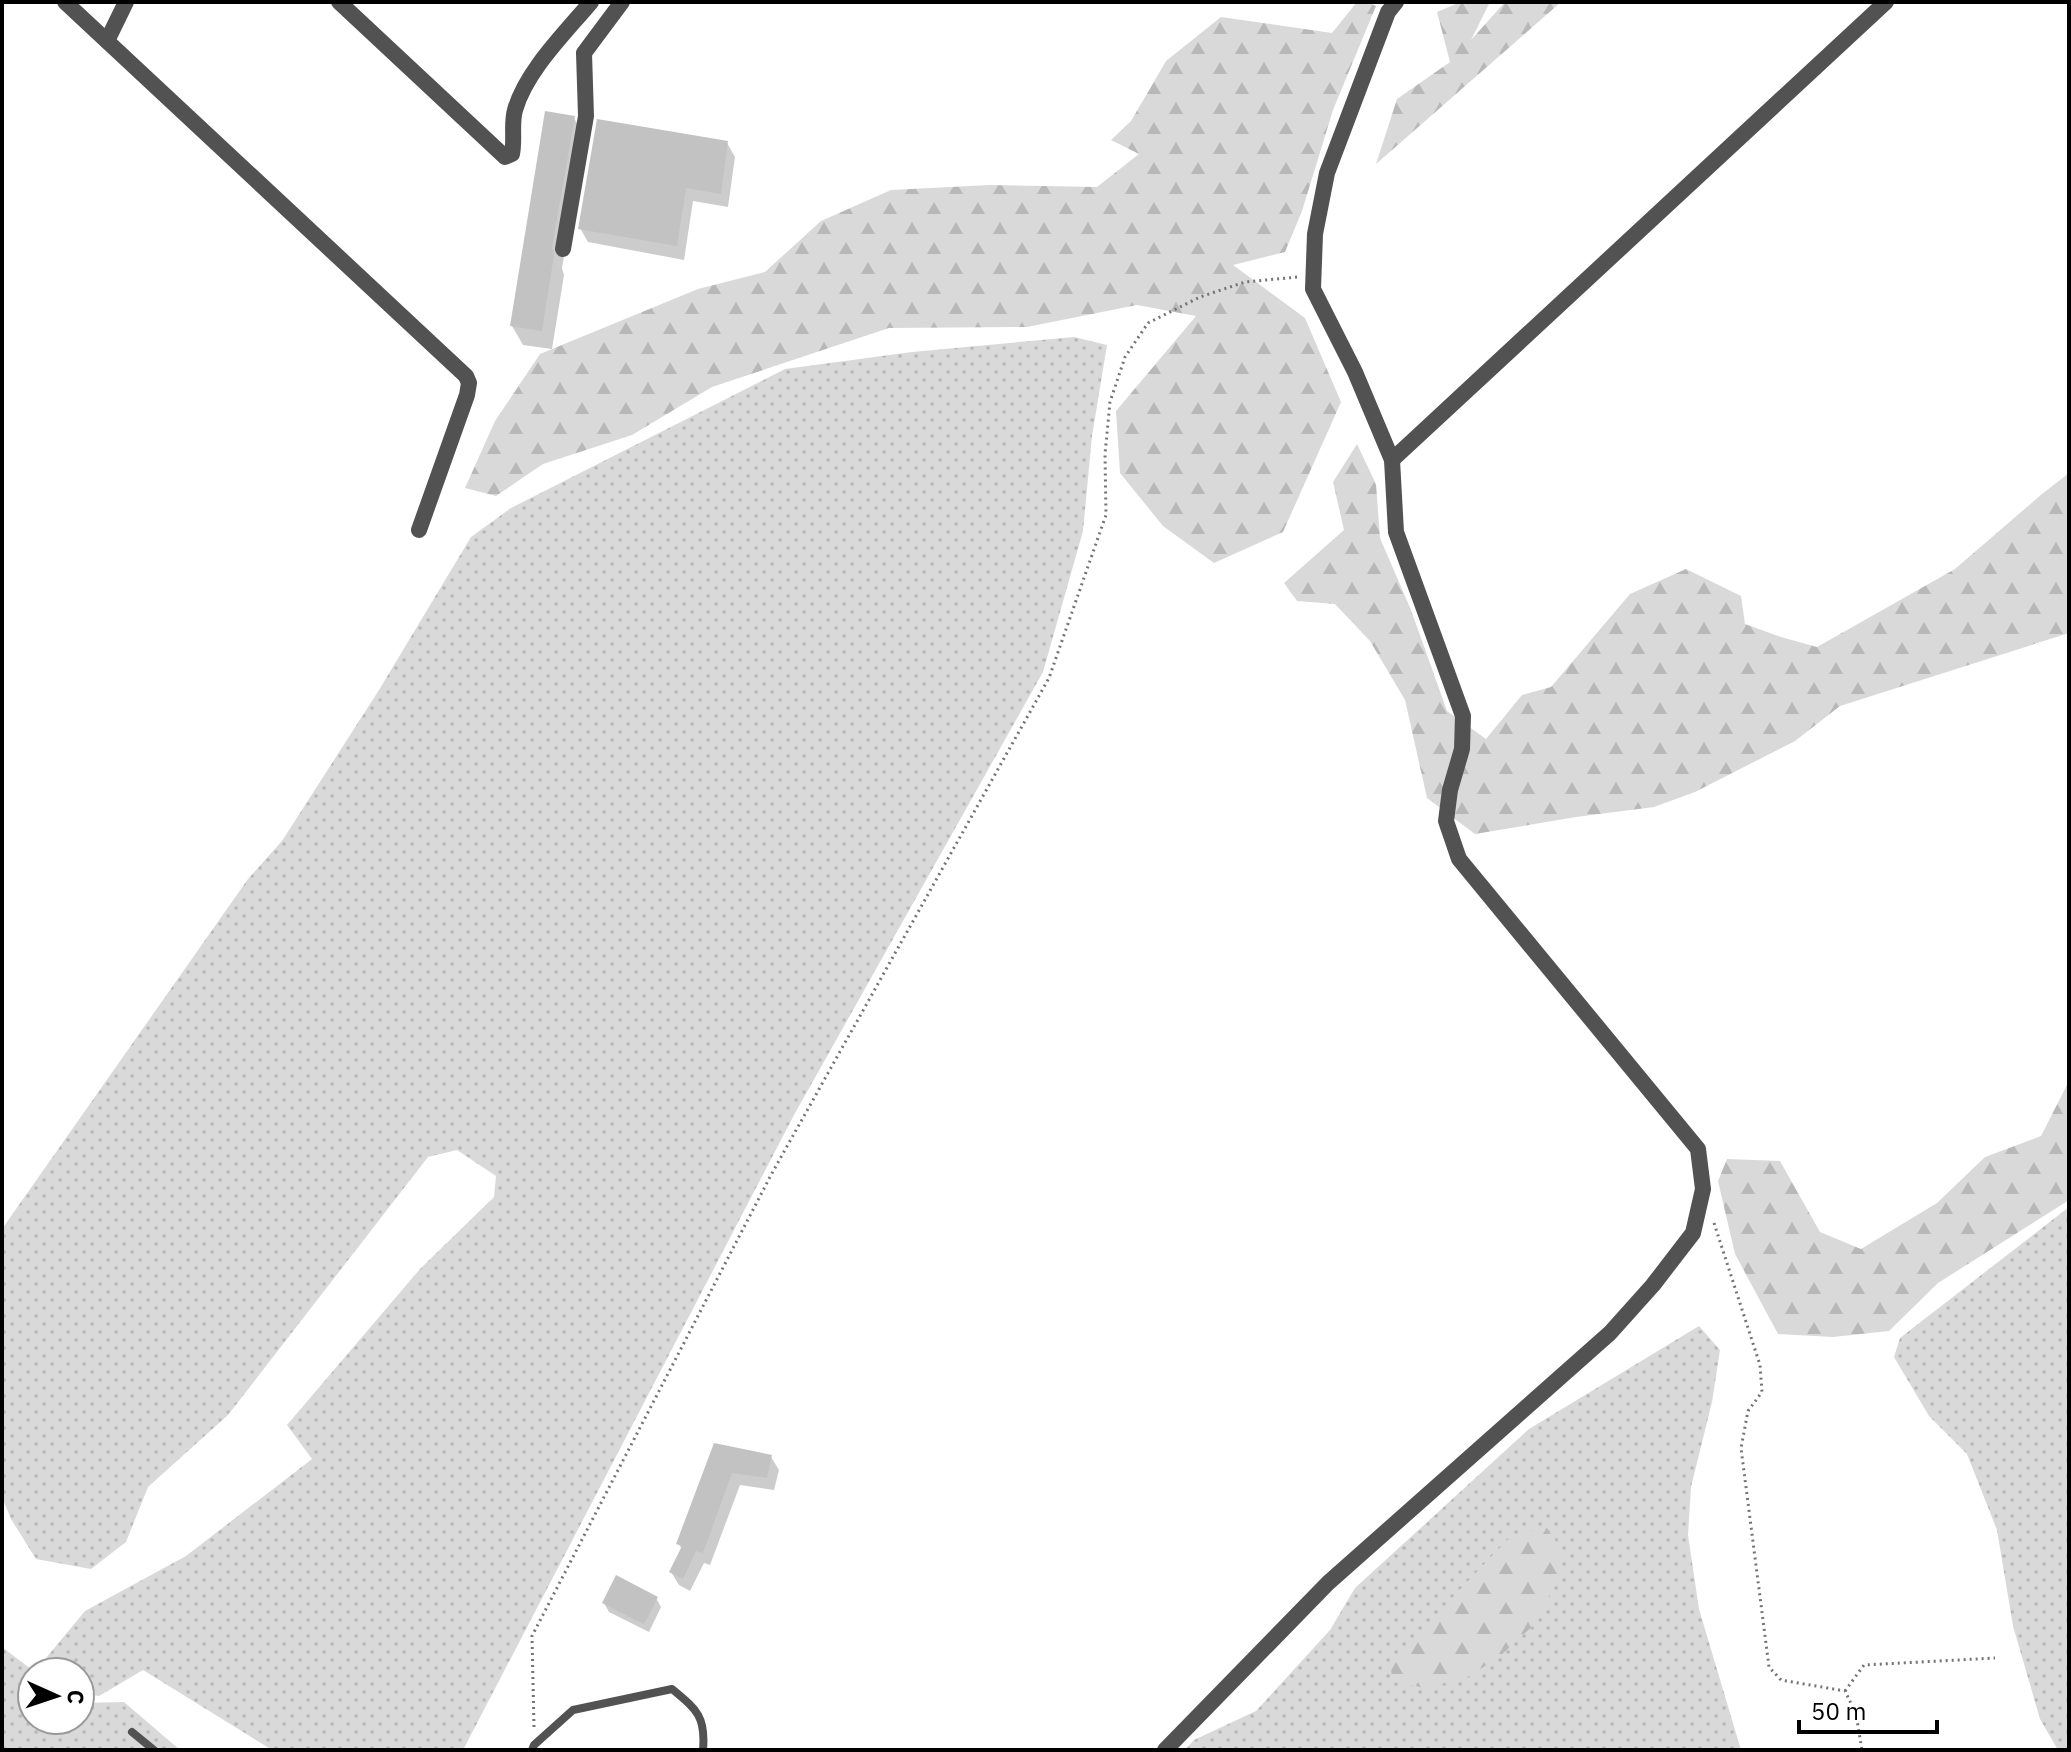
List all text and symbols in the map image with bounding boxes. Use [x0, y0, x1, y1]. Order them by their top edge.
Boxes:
north arrow [16, 1656, 96, 1736]
scale bar [1799, 1684, 1937, 1734]
text: С [62, 1689, 91, 1705]
text: 50 m [1811, 1695, 1866, 1727]

